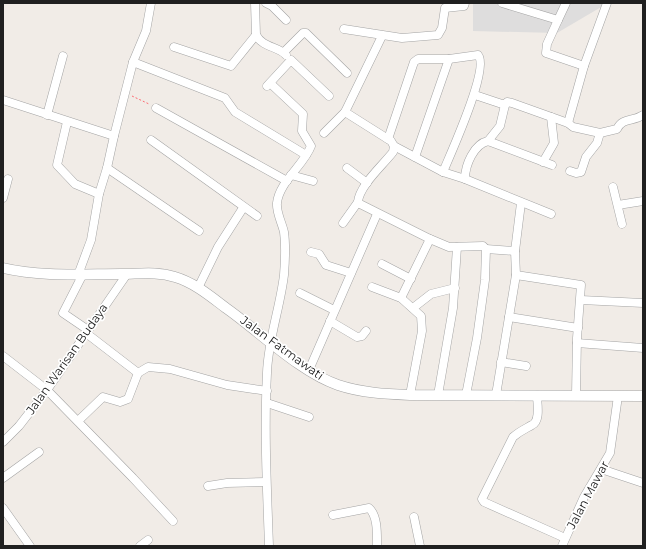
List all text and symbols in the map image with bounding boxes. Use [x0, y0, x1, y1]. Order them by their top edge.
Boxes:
street label: Jalan Warisan Budaya [22, 300, 111, 418]
street label: Jalan Fatmawati [237, 312, 327, 383]
street label: Jalan Mawar [563, 458, 612, 532]

